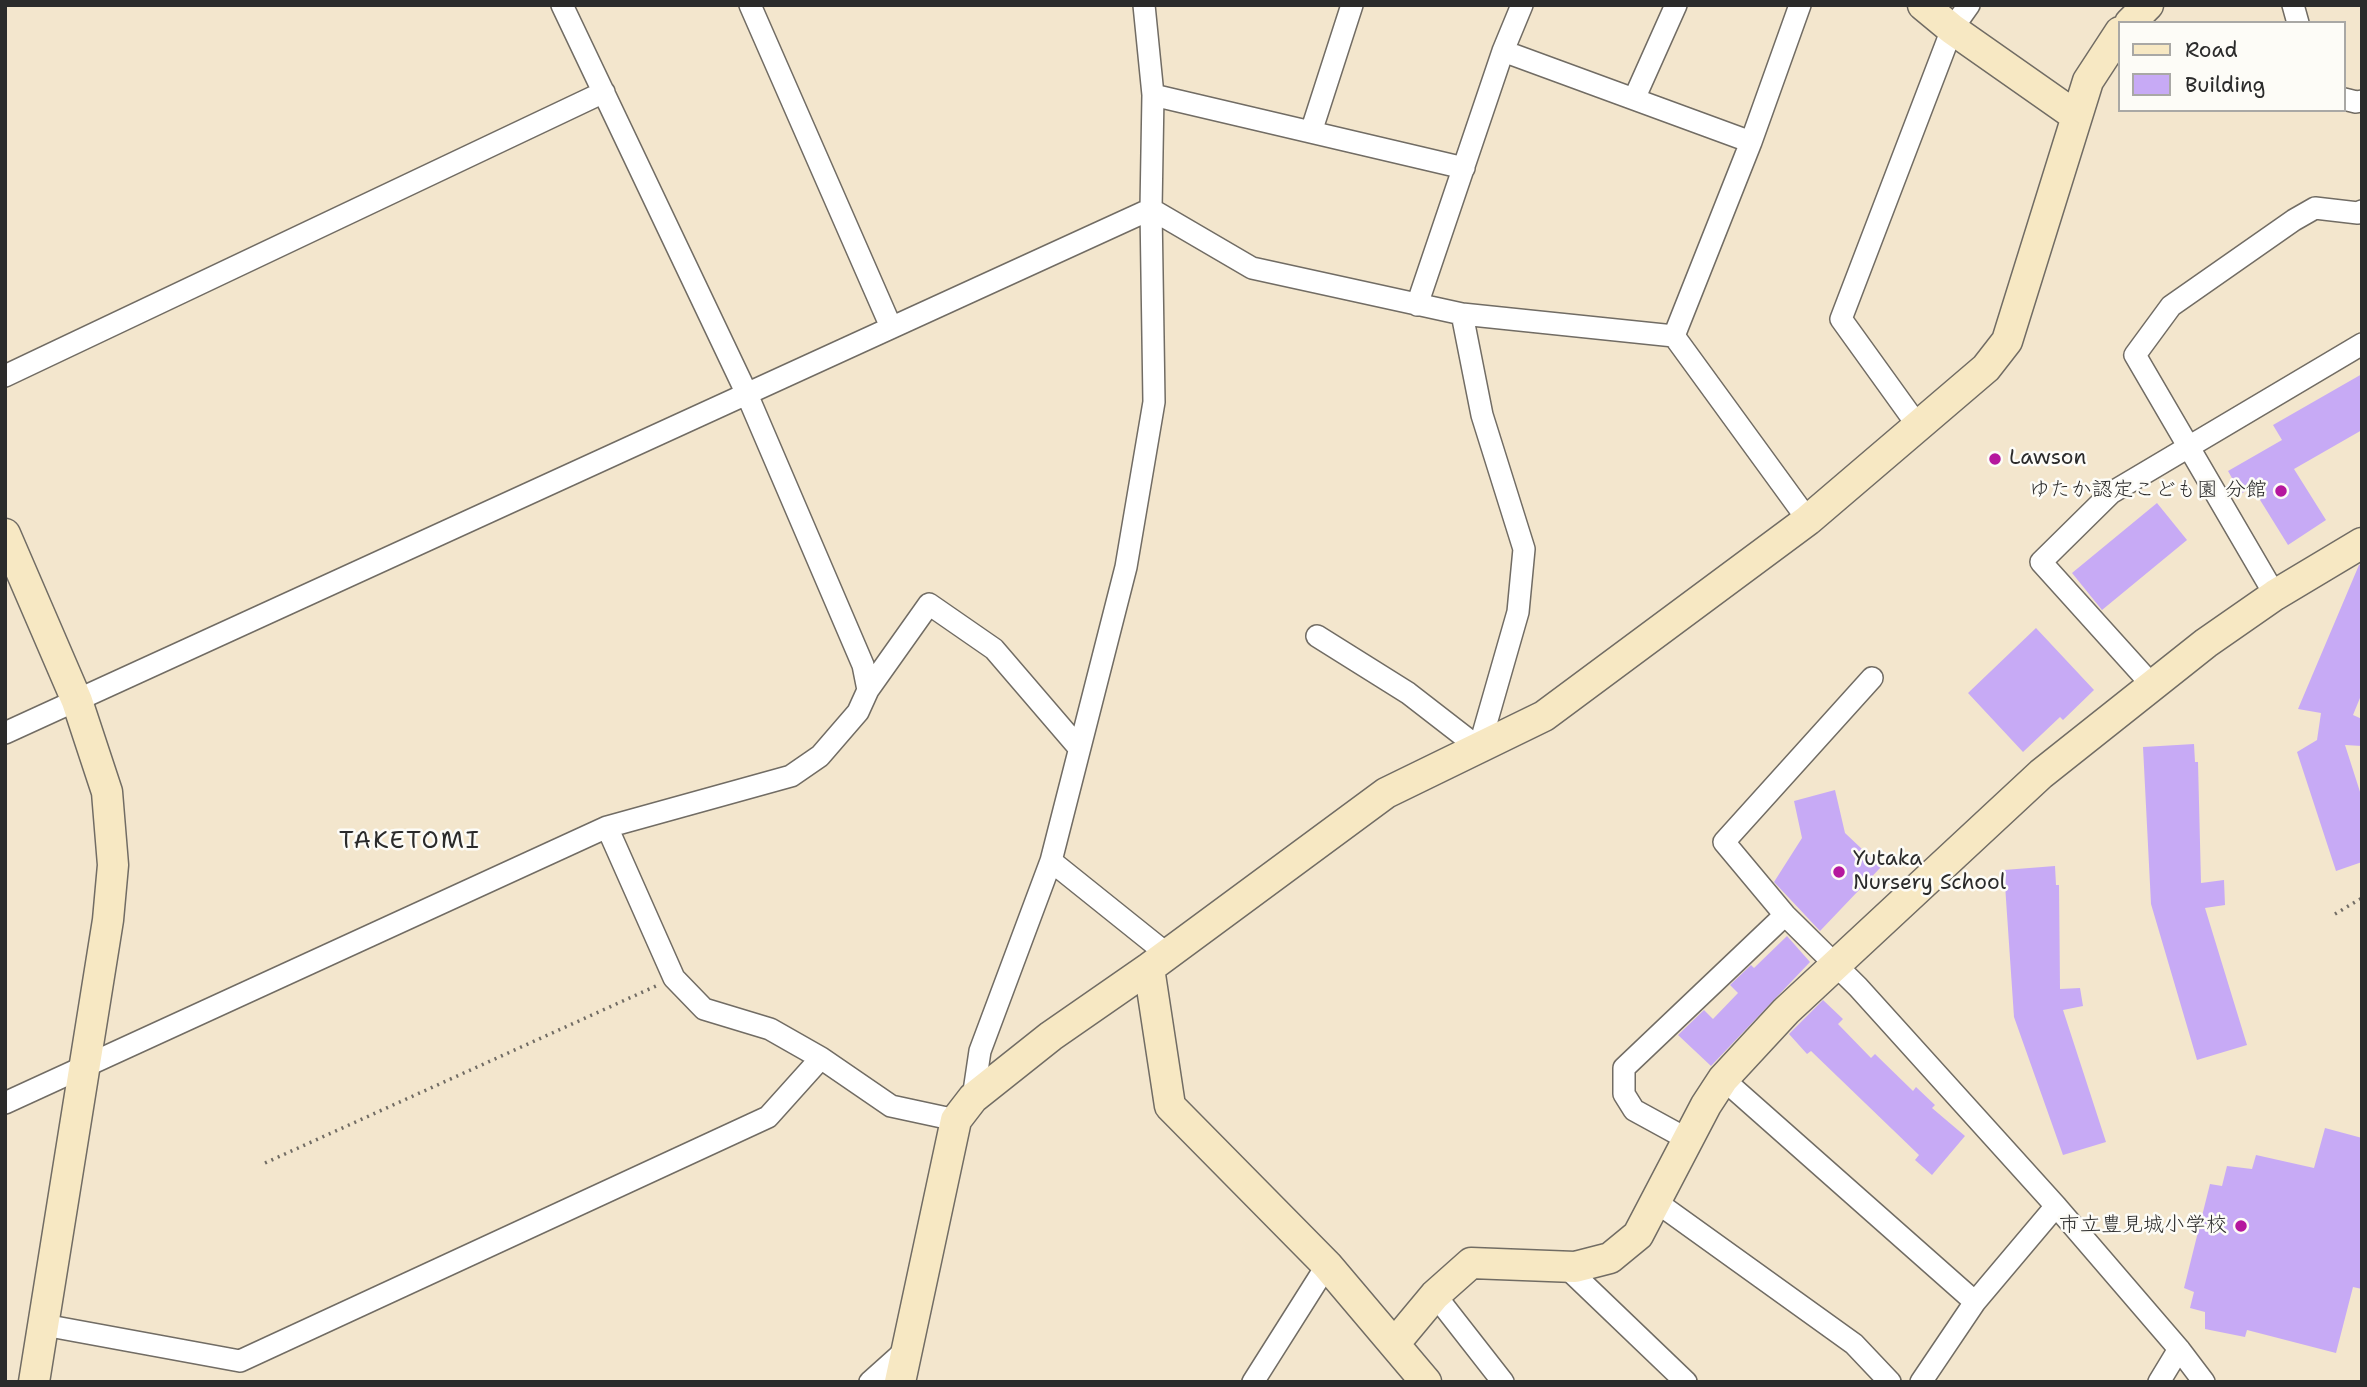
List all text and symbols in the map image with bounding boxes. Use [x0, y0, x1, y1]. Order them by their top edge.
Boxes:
legend [2118, 21, 2346, 112]
text: Road [2185, 36, 2238, 64]
text: Building [2185, 71, 2265, 99]
place label: Lawson [2009, 446, 2086, 472]
marker: Lawson [1987, 451, 2003, 467]
place label: ゆたか認定こども園 分館 [2029, 478, 2267, 504]
marker: ゆたか認定こども園 分館 [2273, 483, 2289, 499]
district label: TAKETOMI [340, 828, 480, 856]
place label: Yutaka Nursery School [1853, 847, 2006, 897]
marker: Yutaka Nursery School [1831, 864, 1847, 880]
place label: 市立豊見城小学校 [2059, 1213, 2227, 1239]
marker: 市立豊見城小学校 [2233, 1218, 2249, 1234]

